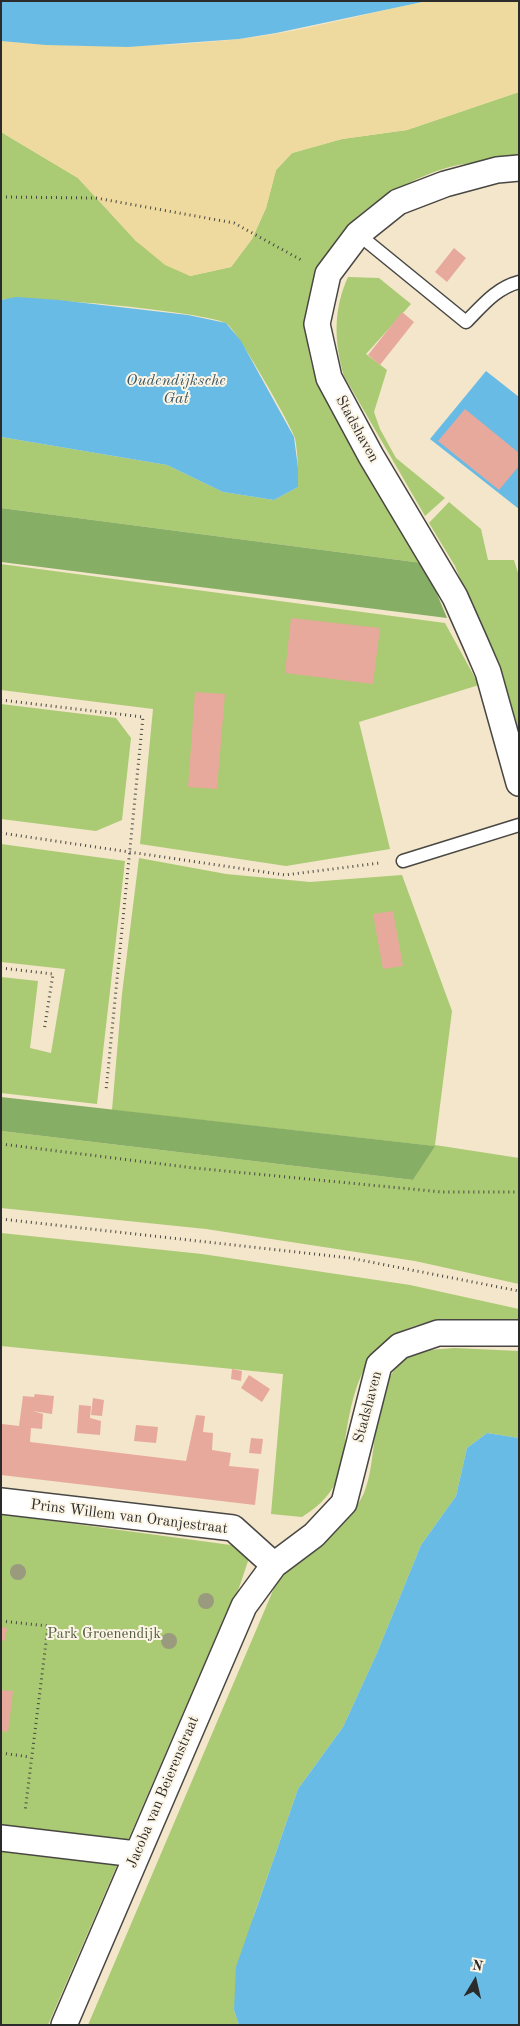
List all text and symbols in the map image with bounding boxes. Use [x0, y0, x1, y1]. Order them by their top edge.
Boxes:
water label: Oudendijksche Gat [126, 371, 226, 409]
street label: Stadshaven [331, 392, 383, 466]
street label: Stadshaven [350, 1369, 386, 1445]
street label: Prins Willem van Oranjestraat [29, 1496, 229, 1538]
park label: Park Groenendijk [47, 1625, 161, 1643]
street label: Jacoba van Beierenstraat [123, 1713, 203, 1871]
north arrow [450, 1956, 500, 2006]
text: N [471, 1958, 484, 1974]

